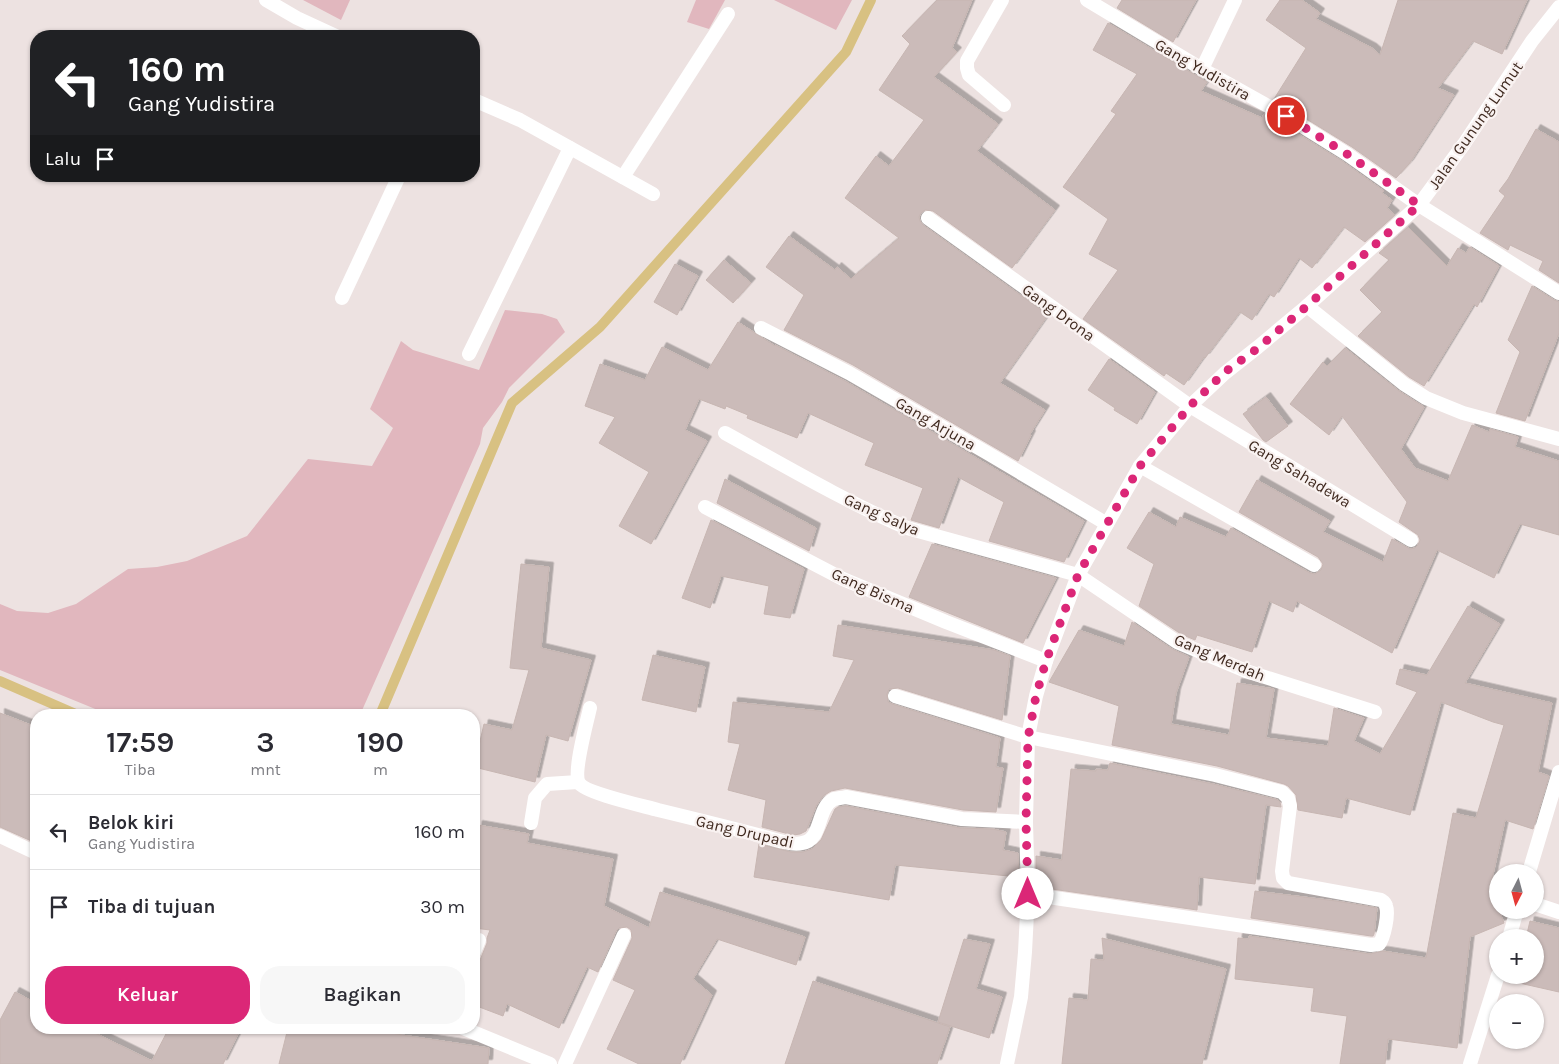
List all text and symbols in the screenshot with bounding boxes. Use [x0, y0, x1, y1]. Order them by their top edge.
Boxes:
street label: Gang Yudistira [1152, 34, 1254, 104]
text: 160 m [128, 49, 226, 90]
icon: left [45, 50, 110, 115]
street label: Jalan Gunung Lumut [1424, 58, 1527, 193]
text: Gang Yudistira [128, 91, 275, 117]
pin [1265, 95, 1307, 137]
icon: arrive [1272, 102, 1300, 130]
icon: arrive [91, 145, 119, 173]
text: Lalu [45, 148, 81, 170]
street label: Gang Drona [1019, 280, 1099, 345]
street label: Gang Arjuna [892, 393, 979, 454]
street label: Gang Sahadewa [1245, 435, 1355, 512]
street label: Gang Salya [841, 489, 923, 540]
street label: Gang Bisma [829, 564, 917, 617]
street label: Gang Merdah [1171, 630, 1268, 685]
text: 17:59 [106, 724, 174, 760]
text: 3 [256, 724, 275, 760]
text: 190 [357, 724, 404, 760]
text: Tiba [125, 760, 156, 779]
text: mnt [250, 760, 281, 779]
text: m [373, 760, 388, 779]
street label: Gang Drupadi [694, 811, 796, 852]
text: Belok kiri [88, 812, 174, 834]
icon: left [45, 818, 73, 846]
text: 160 m [414, 821, 465, 843]
text: Gang Yudistira [88, 834, 195, 853]
north arrow [1489, 864, 1544, 919]
map controls [1489, 864, 1544, 1049]
position arrow [1001, 867, 1053, 919]
icon: arrive [45, 893, 73, 921]
text: Tiba di tujuan [88, 896, 215, 918]
text: 30 m [420, 896, 465, 918]
button: + [1489, 929, 1544, 984]
button: Keluar [45, 966, 250, 1024]
button: Bagikan [260, 966, 465, 1024]
button: − [1489, 994, 1544, 1049]

